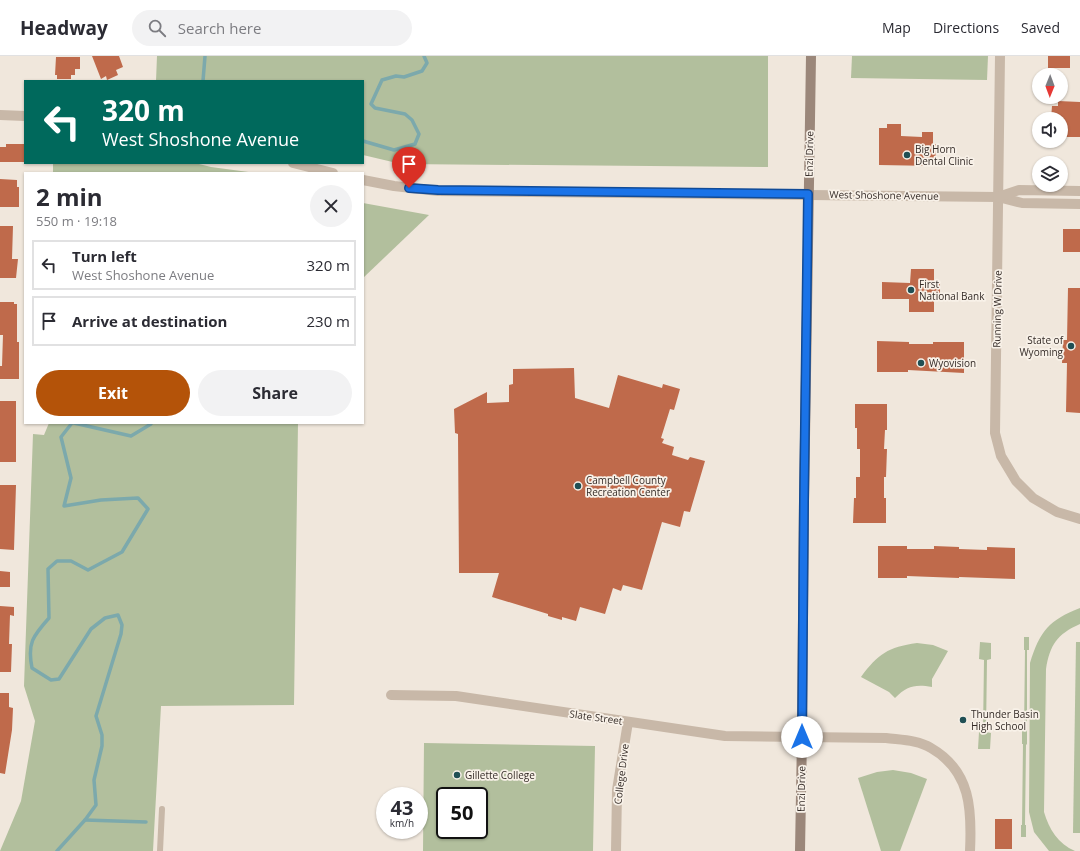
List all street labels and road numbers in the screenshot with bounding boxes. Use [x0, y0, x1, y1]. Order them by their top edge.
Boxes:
street label: Enzi Drive [802, 131, 816, 177]
street label: West Shoshone Avenue [829, 187, 939, 203]
street label: Running W Drive [989, 270, 1005, 348]
street label: Slate Street [569, 706, 624, 728]
street label: College Drive [610, 742, 632, 805]
street label: Enzi Drive [794, 766, 808, 812]

